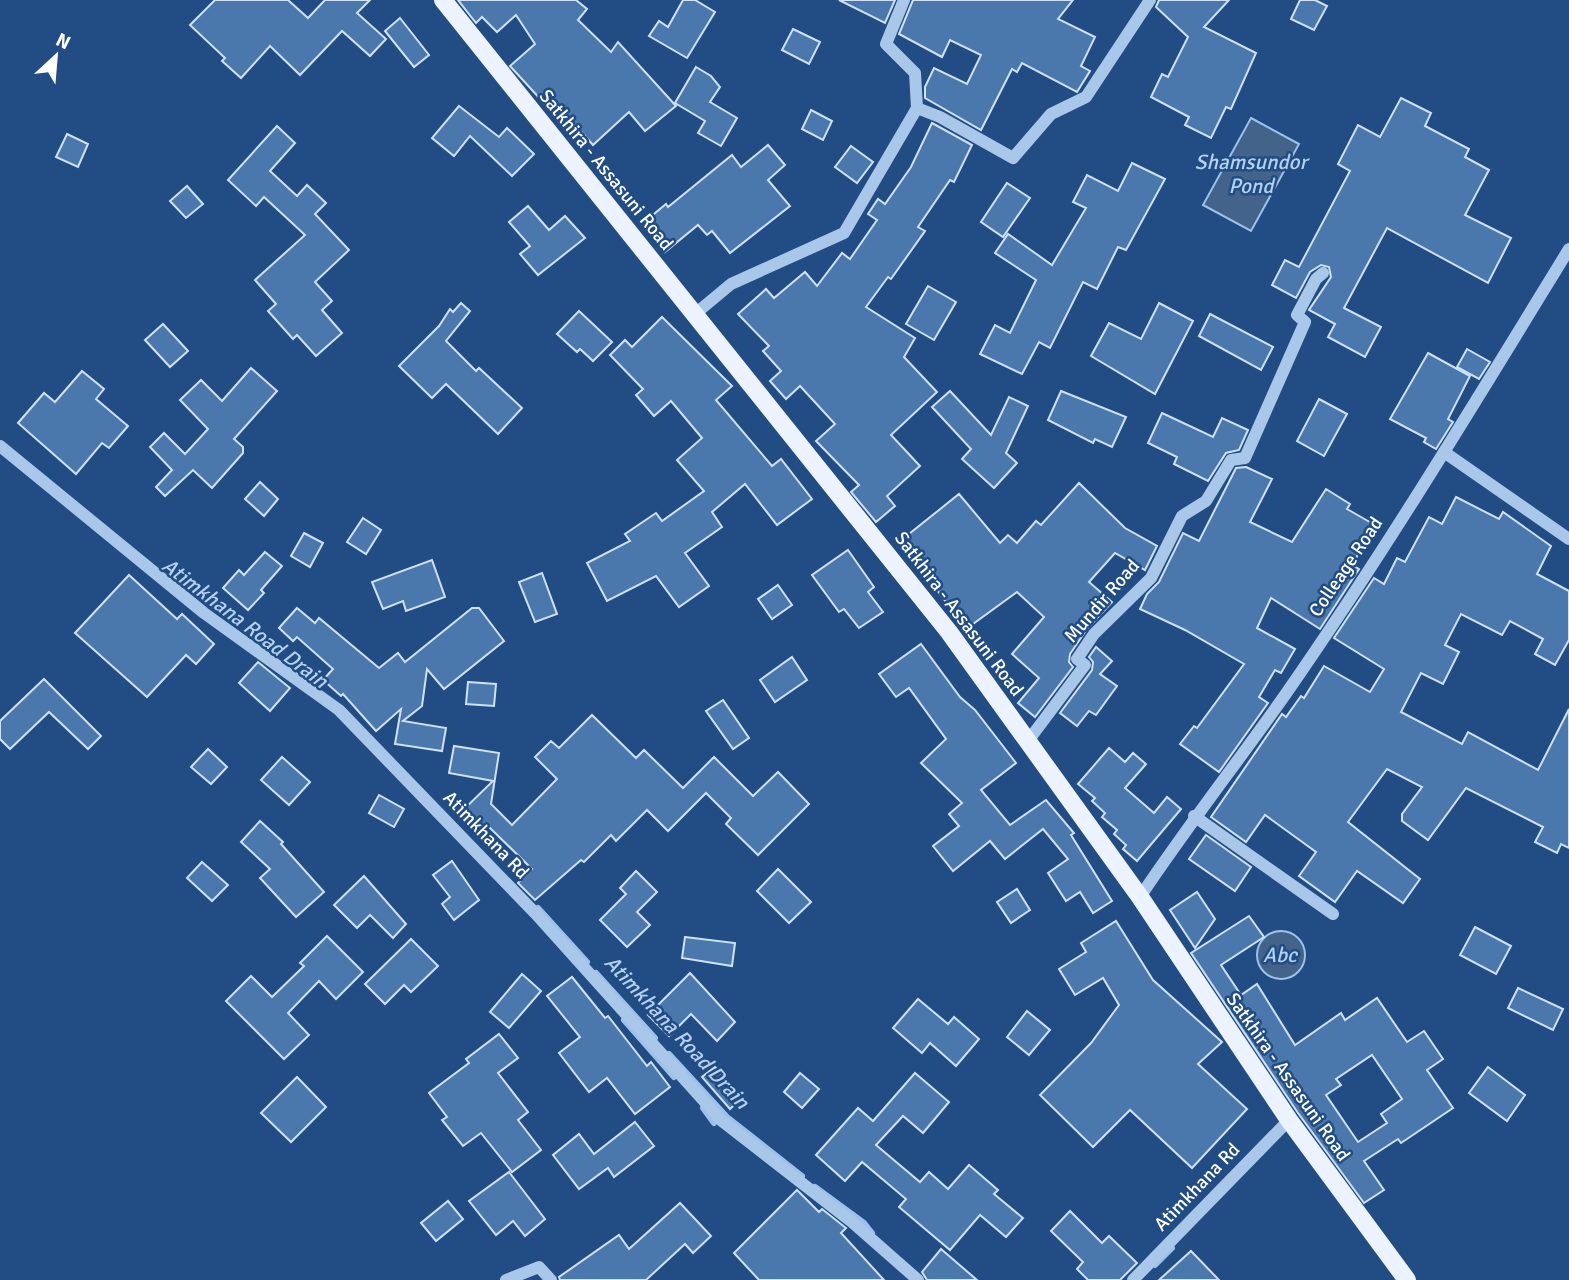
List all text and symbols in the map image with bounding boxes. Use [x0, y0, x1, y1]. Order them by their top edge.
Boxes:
north arrow [21, 21, 91, 91]
text: N [52, 28, 74, 55]
street label: Satkhira - Assasuni Road [534, 85, 678, 255]
water label: Shamsundor Pond [1195, 149, 1310, 199]
street label: Colleage Road [1304, 512, 1388, 622]
street label: Satkhira - Assasuni Road [889, 527, 1029, 701]
water label: Atimkhana Road Drain [157, 552, 333, 694]
street label: Mundir Road [1059, 554, 1145, 648]
street label: Atimkhana Rd [438, 786, 534, 884]
water label: Abc [1263, 942, 1299, 968]
water label: Atimkhana Road Drain [599, 950, 755, 1115]
street label: Satkhira - Assasuni Road [1221, 988, 1355, 1166]
street label: Atimkhana Rd [1149, 1138, 1245, 1236]

